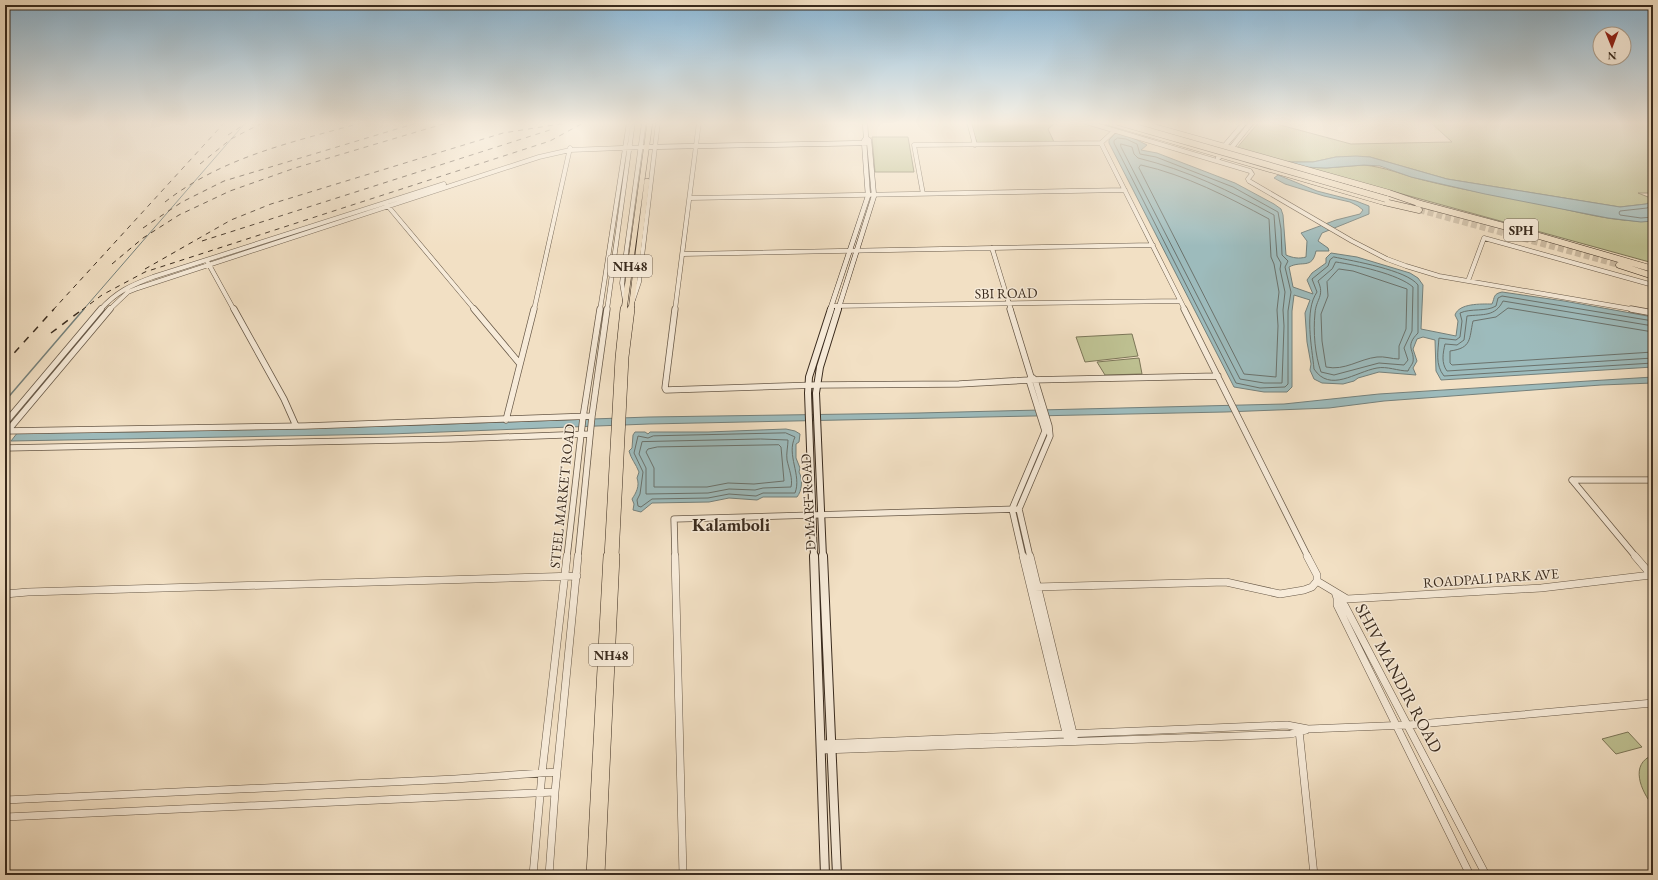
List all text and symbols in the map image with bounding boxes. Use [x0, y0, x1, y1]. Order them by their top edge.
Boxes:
north arrow [1592, 26, 1632, 66]
text: N [1608, 49, 1617, 63]
road number: SPH [1504, 219, 1538, 241]
road number: NH48 [608, 255, 652, 277]
street label: SBI ROAD [974, 283, 1038, 303]
street label: STEEL MARKET ROAD [545, 422, 579, 569]
street label: D MART ROAD [796, 453, 820, 551]
district label: Kalamboli [692, 513, 771, 536]
street label: ROADPALI PARK AVE [1423, 564, 1560, 592]
street label: SHIV MANDIR ROAD [1350, 600, 1448, 757]
road number: NH48 [589, 644, 633, 666]

